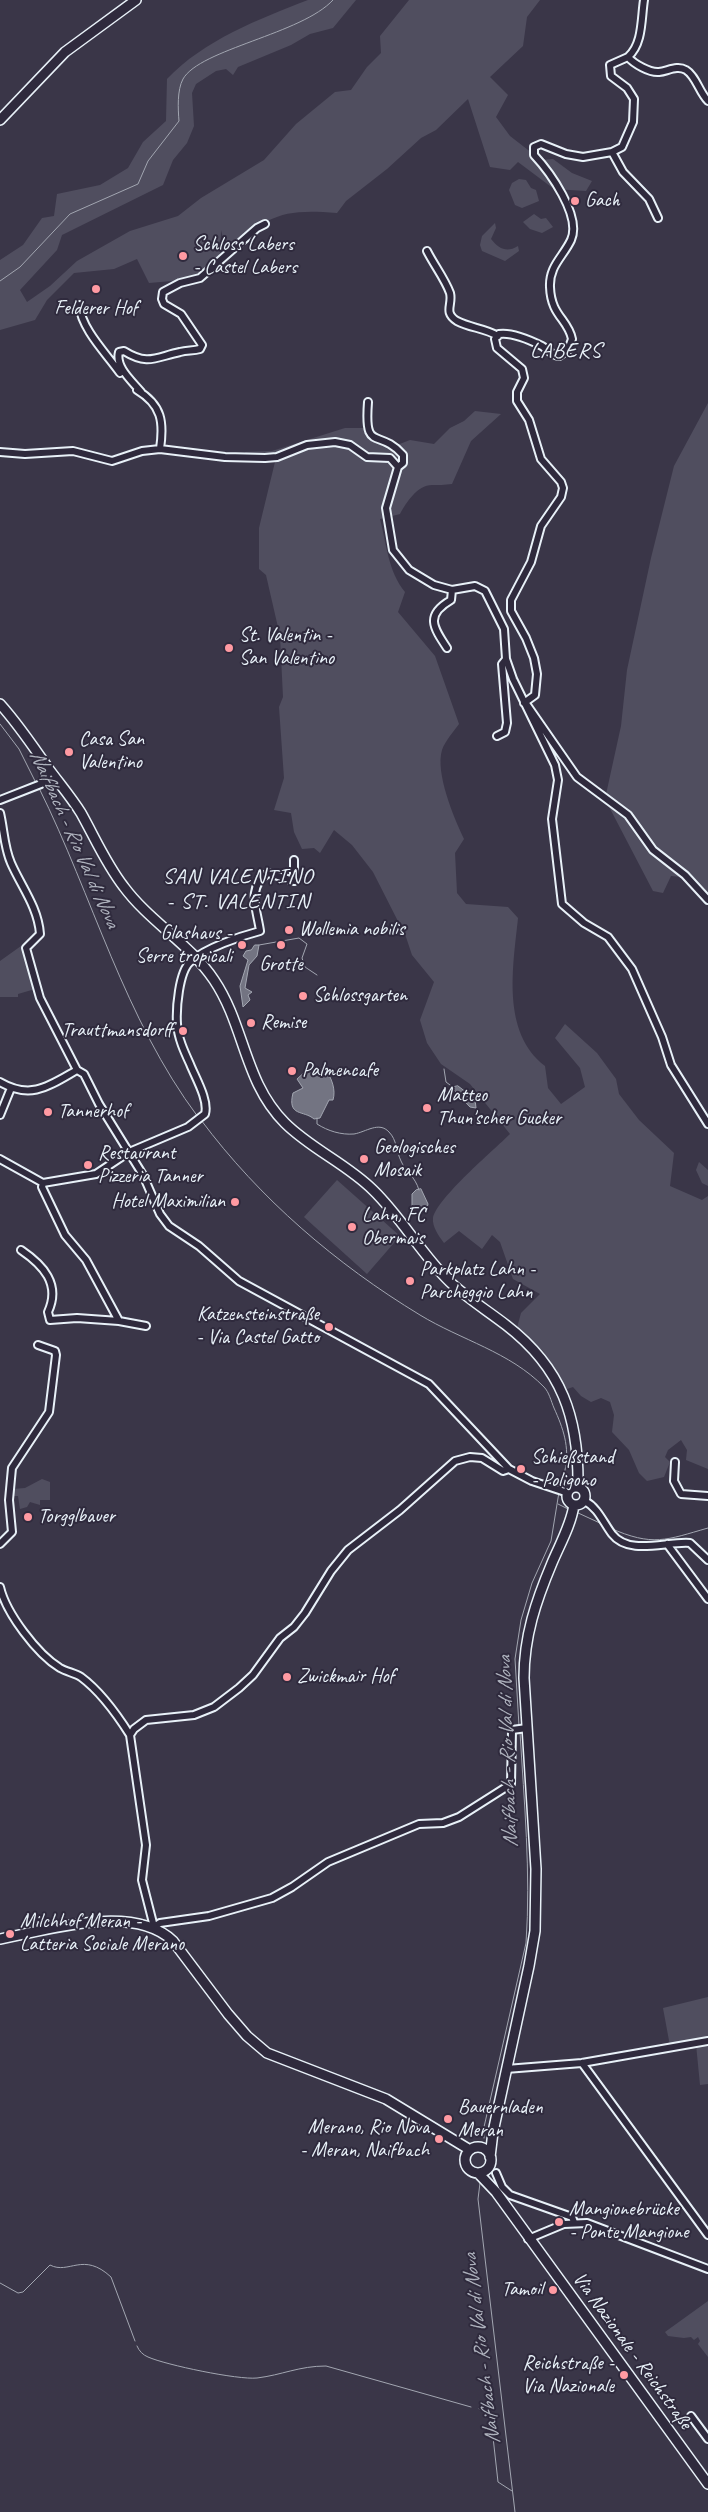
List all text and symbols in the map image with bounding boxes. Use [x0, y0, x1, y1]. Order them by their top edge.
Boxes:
place label: Gach [585, 189, 620, 213]
marker: Gach [569, 195, 581, 207]
place label: Schloss Labers - Castel Labers [193, 233, 297, 280]
marker: Schloss Labers - Castel Labers [177, 250, 189, 262]
marker: Felderer Hof [90, 283, 102, 295]
place label: Felderer Hof [54, 297, 138, 321]
district label: LABERS [530, 338, 602, 364]
place label: St. Valentin - San Valentino [239, 624, 334, 671]
marker: St. Valentin - San Valentino [223, 642, 235, 654]
place label: Casa San Valentino [79, 728, 144, 775]
water label: Naifbach - Rio Val di Nova [24, 746, 124, 932]
marker: Casa San Valentino [63, 746, 75, 758]
district label: SAN VALENTINO - ST. VALENTIN [163, 864, 313, 916]
place label: Wollemia nobilis [299, 918, 405, 942]
place label: Glashaus - Serre tropicali [136, 922, 232, 969]
marker: Wollemia nobilis [283, 924, 295, 936]
marker: Glashaus - Serre tropicali [236, 939, 248, 951]
marker: Grotte [275, 939, 287, 951]
place label: Grotte [259, 953, 303, 977]
place label: Schlossgarten [313, 984, 407, 1008]
marker: Schlossgarten [297, 990, 309, 1002]
place label: Remise [261, 1011, 306, 1035]
marker: Remise [245, 1017, 257, 1029]
place label: Trauttmansdorff [62, 1019, 173, 1043]
marker: Trauttmansdorff [177, 1025, 189, 1037]
place label: Palmencafe [302, 1059, 378, 1083]
marker: Palmencafe [286, 1065, 298, 1077]
place label: Matteo Thun'scher Gucker [437, 1084, 561, 1131]
place label: Tannerhof [58, 1100, 128, 1124]
marker: Matteo Thun'scher Gucker [421, 1102, 433, 1114]
marker: Tannerhof [42, 1106, 54, 1118]
place label: Geologisches Mosaik [374, 1136, 455, 1183]
place label: Restaurant Pizzeria Tanner [98, 1142, 203, 1189]
marker: Geologisches Mosaik [358, 1153, 370, 1165]
marker: Restaurant Pizzeria Tanner [82, 1159, 94, 1171]
place label: Hotel Maximilian [111, 1190, 225, 1214]
marker: Hotel Maximilian [229, 1196, 241, 1208]
place label: Lahn, FC Obermais [362, 1204, 425, 1251]
marker: Lahn, FC Obermais [346, 1221, 358, 1233]
place label: Parkplatz Lahn - Parcheggio Lahn [420, 1258, 535, 1305]
marker: Parkplatz Lahn - Parcheggio Lahn [404, 1275, 416, 1287]
place label: Katzensteinstraße - Via Castel Gatto [196, 1303, 319, 1350]
marker: Katzensteinstraße - Via Castel Gatto [323, 1321, 335, 1333]
place label: Schießstand - Poligono [531, 1446, 614, 1493]
marker: Schießstand - Poligono [515, 1463, 527, 1475]
place label: Torgglbauer [38, 1505, 115, 1529]
marker: Torgglbauer [22, 1511, 34, 1523]
water label: Naifbach - Rio Val di Nova [492, 1656, 524, 1848]
place label: Zwickmair Hof [297, 1665, 394, 1689]
marker: Zwickmair Hof [281, 1671, 293, 1683]
place label: Milchhof Meran - Latteria Sociale Merano [20, 1910, 184, 1957]
marker: Milchhof Meran - Latteria Sociale Merano [4, 1928, 16, 1940]
place label: Bauernladen Meran [458, 2096, 543, 2143]
marker: Bauernladen Meran [442, 2113, 454, 2125]
place label: Merano, Rio Nova - Meran, Naifbach [300, 2116, 429, 2163]
marker: Merano, Rio Nova - Meran, Naifbach [433, 2133, 445, 2145]
place label: Mangionebrücke - Ponte Mangione [569, 2198, 689, 2245]
marker: Mangionebrücke - Ponte Mangione [553, 2216, 565, 2228]
water label: Naifbach - Rio Val di Nova [458, 2252, 506, 2446]
street label: Via Nazionale - Reichstraße [567, 2268, 697, 2434]
place label: Tamoil [502, 2278, 543, 2302]
marker: Tamoil [547, 2284, 559, 2296]
place label: Reichstraße - Via Nazionale [522, 2352, 614, 2399]
marker: Reichstraße - Via Nazionale [618, 2369, 630, 2381]

